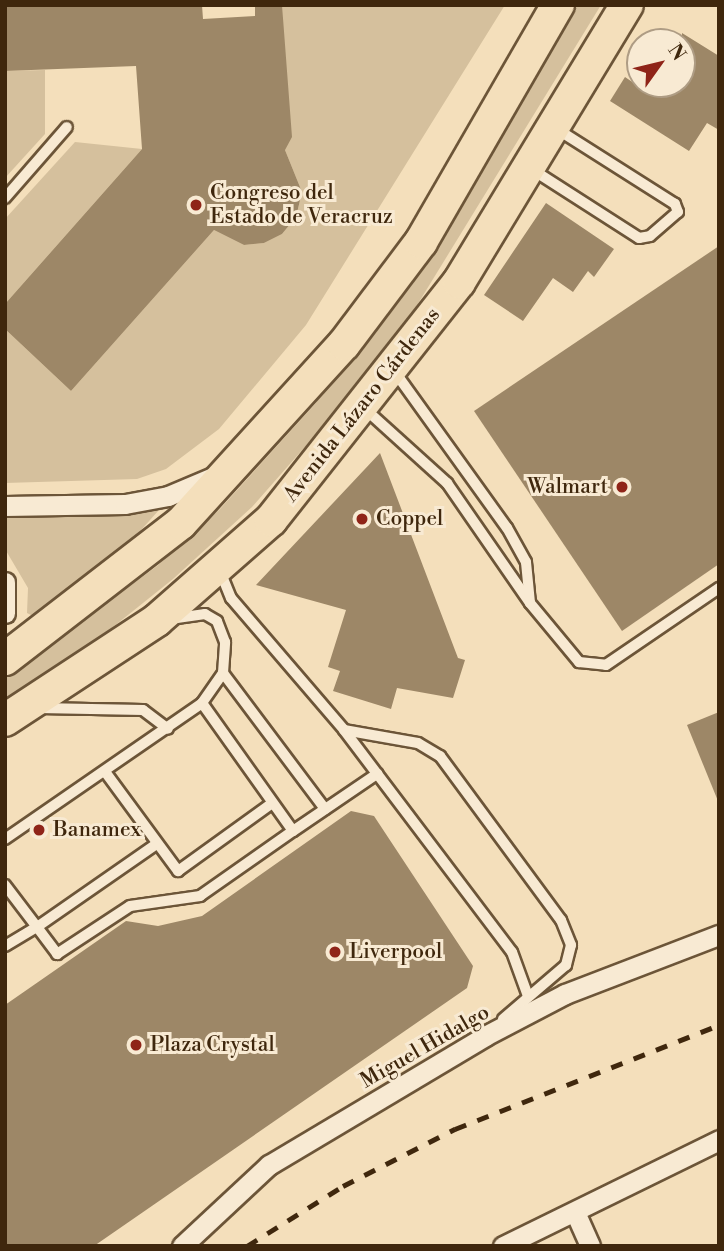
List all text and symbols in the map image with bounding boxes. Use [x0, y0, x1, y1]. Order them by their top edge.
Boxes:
north arrow [626, 28, 696, 98]
text: N [663, 39, 691, 65]
place label: Congreso del Estado de Veracruz [210, 180, 393, 230]
marker: Congreso del Estado de Veracruz [188, 197, 204, 213]
street label: Avenida Lázaro Cárdenas [278, 303, 446, 507]
place label: Walmart [527, 474, 608, 500]
marker: Walmart [614, 479, 630, 495]
place label: Coppel [376, 506, 443, 532]
marker: Coppel [354, 511, 370, 527]
place label: Banamex [53, 817, 141, 843]
marker: Banamex [31, 822, 47, 838]
place label: Liverpool [349, 939, 442, 965]
marker: Liverpool [327, 944, 343, 960]
street label: Miguel Hidalgo [356, 1000, 494, 1094]
place label: Plaza Crystal [150, 1032, 275, 1058]
marker: Plaza Crystal [128, 1037, 144, 1053]

